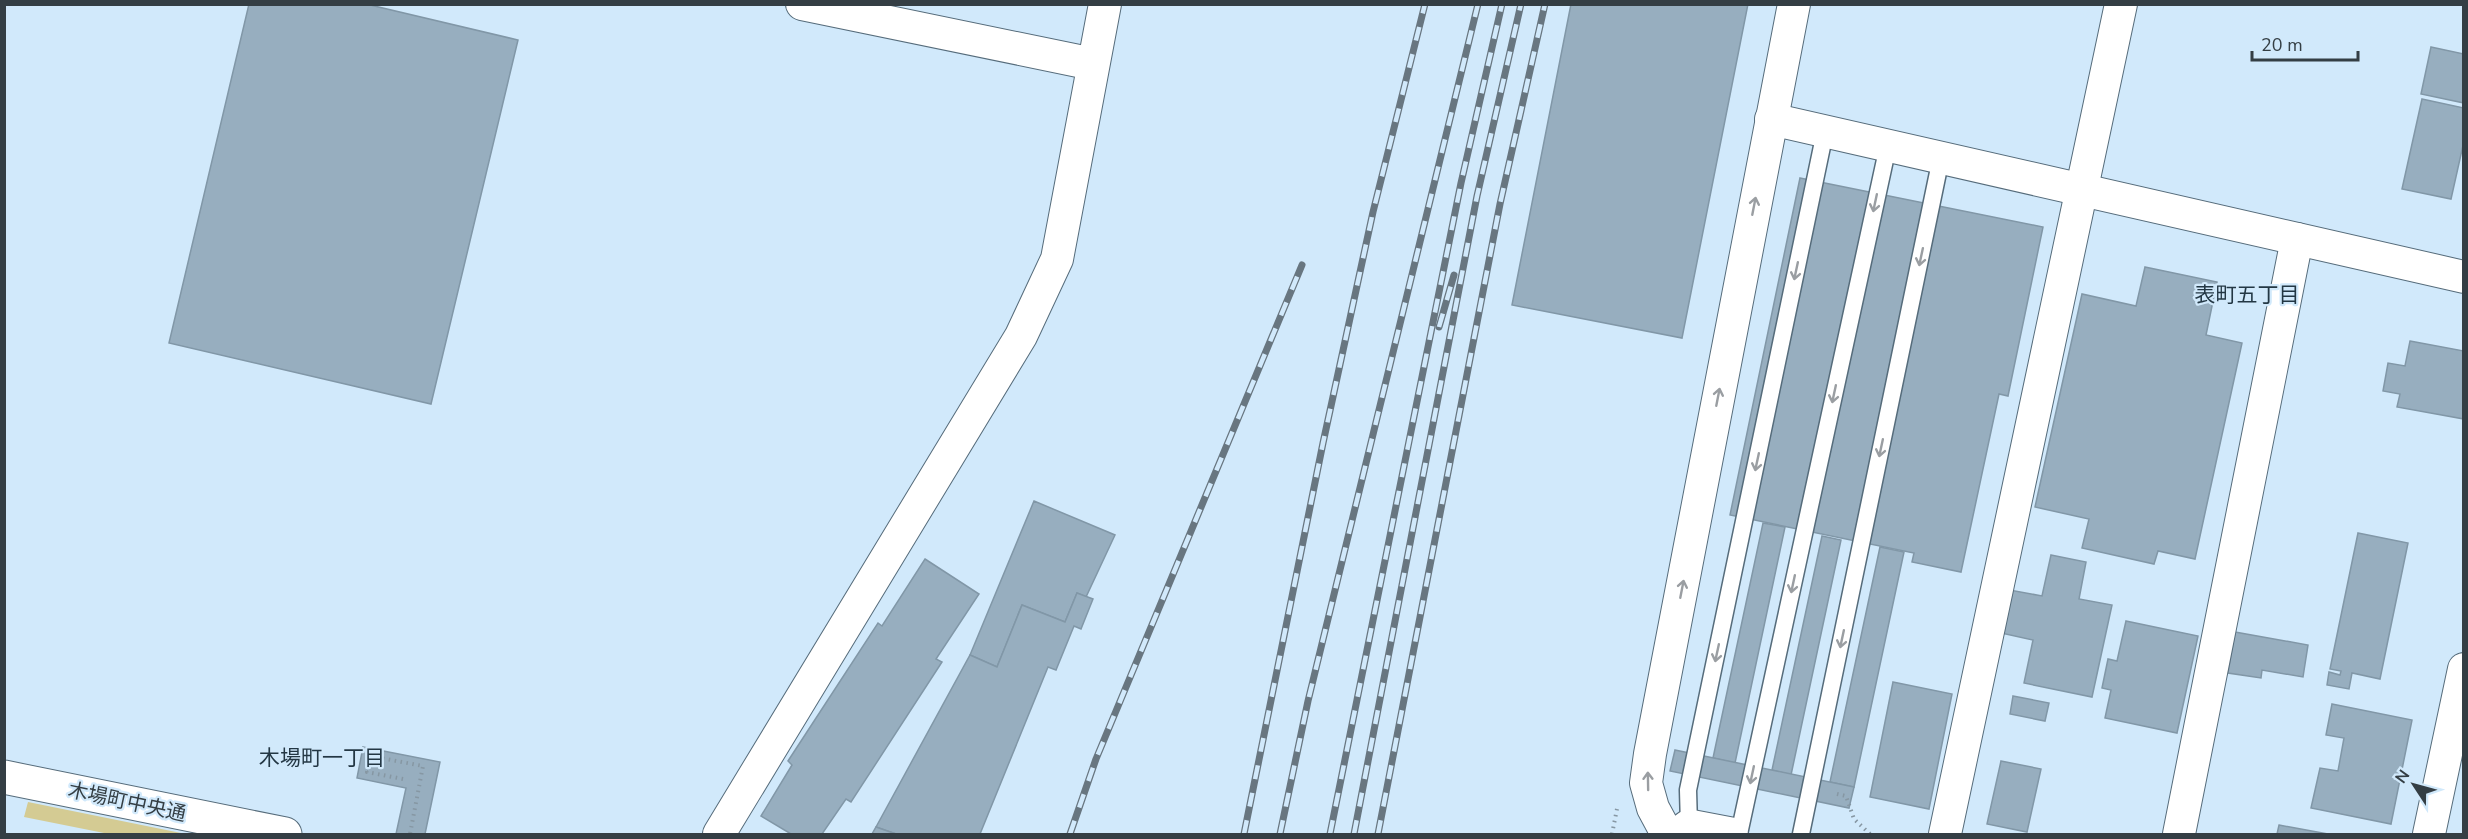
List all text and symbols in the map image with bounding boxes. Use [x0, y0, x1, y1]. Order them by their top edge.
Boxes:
scale bar [2252, 24, 2358, 62]
text: 20 m [2261, 33, 2303, 57]
one-way arrow [1869, 193, 1881, 212]
one-way arrow [1749, 196, 1760, 216]
one-way arrow [1915, 247, 1926, 266]
one-way arrow [1790, 262, 1802, 281]
district label: 表町五丁目 [2195, 281, 2300, 309]
one-way arrow [1828, 383, 1839, 403]
one-way arrow [1713, 388, 1724, 408]
one-way arrow [1875, 437, 1886, 457]
one-way arrow [1751, 452, 1762, 472]
one-way arrow [1787, 574, 1798, 594]
one-way arrow [1676, 580, 1687, 599]
one-way arrow [1835, 629, 1847, 648]
one-way arrow [1711, 643, 1722, 662]
district label: 木場町一丁目 [259, 744, 385, 772]
north arrow [2384, 755, 2444, 815]
one-way arrow [1746, 765, 1757, 784]
text: N [2390, 765, 2415, 788]
one-way arrow [1642, 771, 1654, 791]
street label: 木場町中央通 [66, 776, 188, 828]

